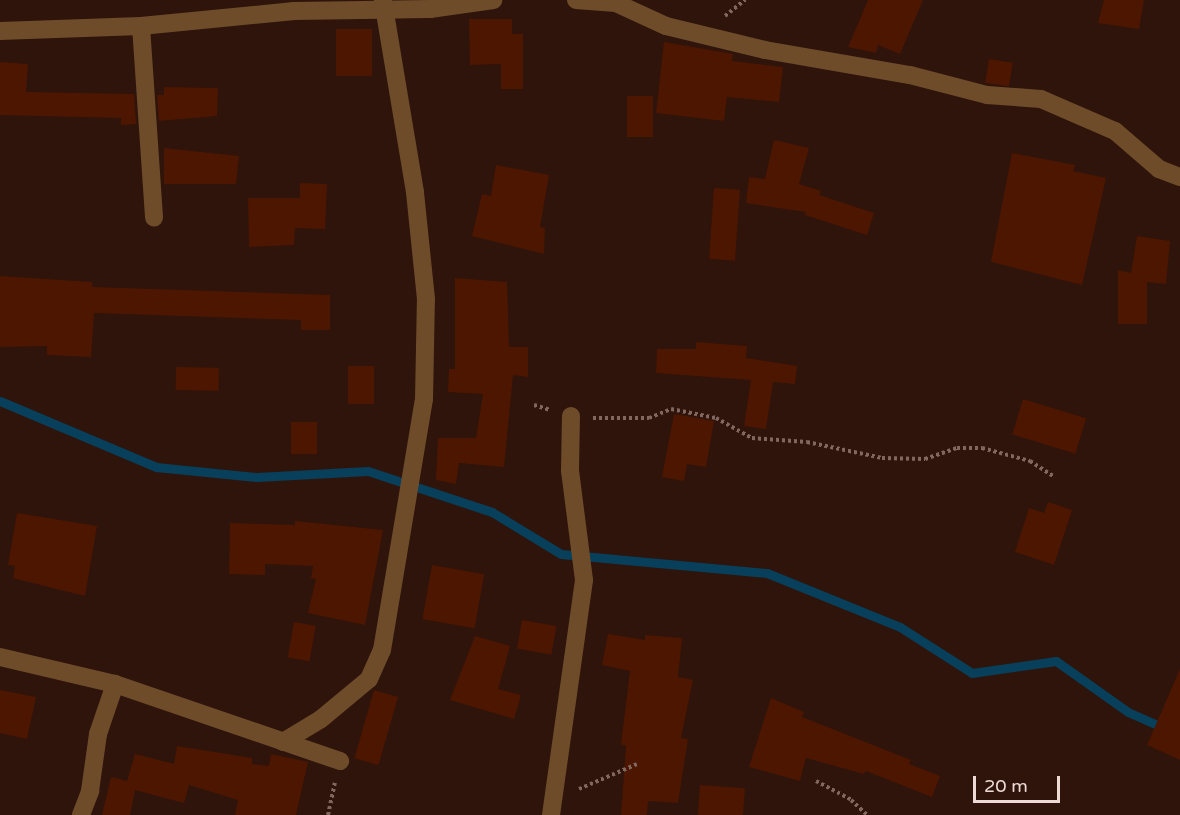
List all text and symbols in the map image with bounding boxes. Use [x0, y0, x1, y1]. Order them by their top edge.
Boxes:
scale bar [976, 764, 1063, 802]
text: 20 m [984, 775, 1028, 797]

